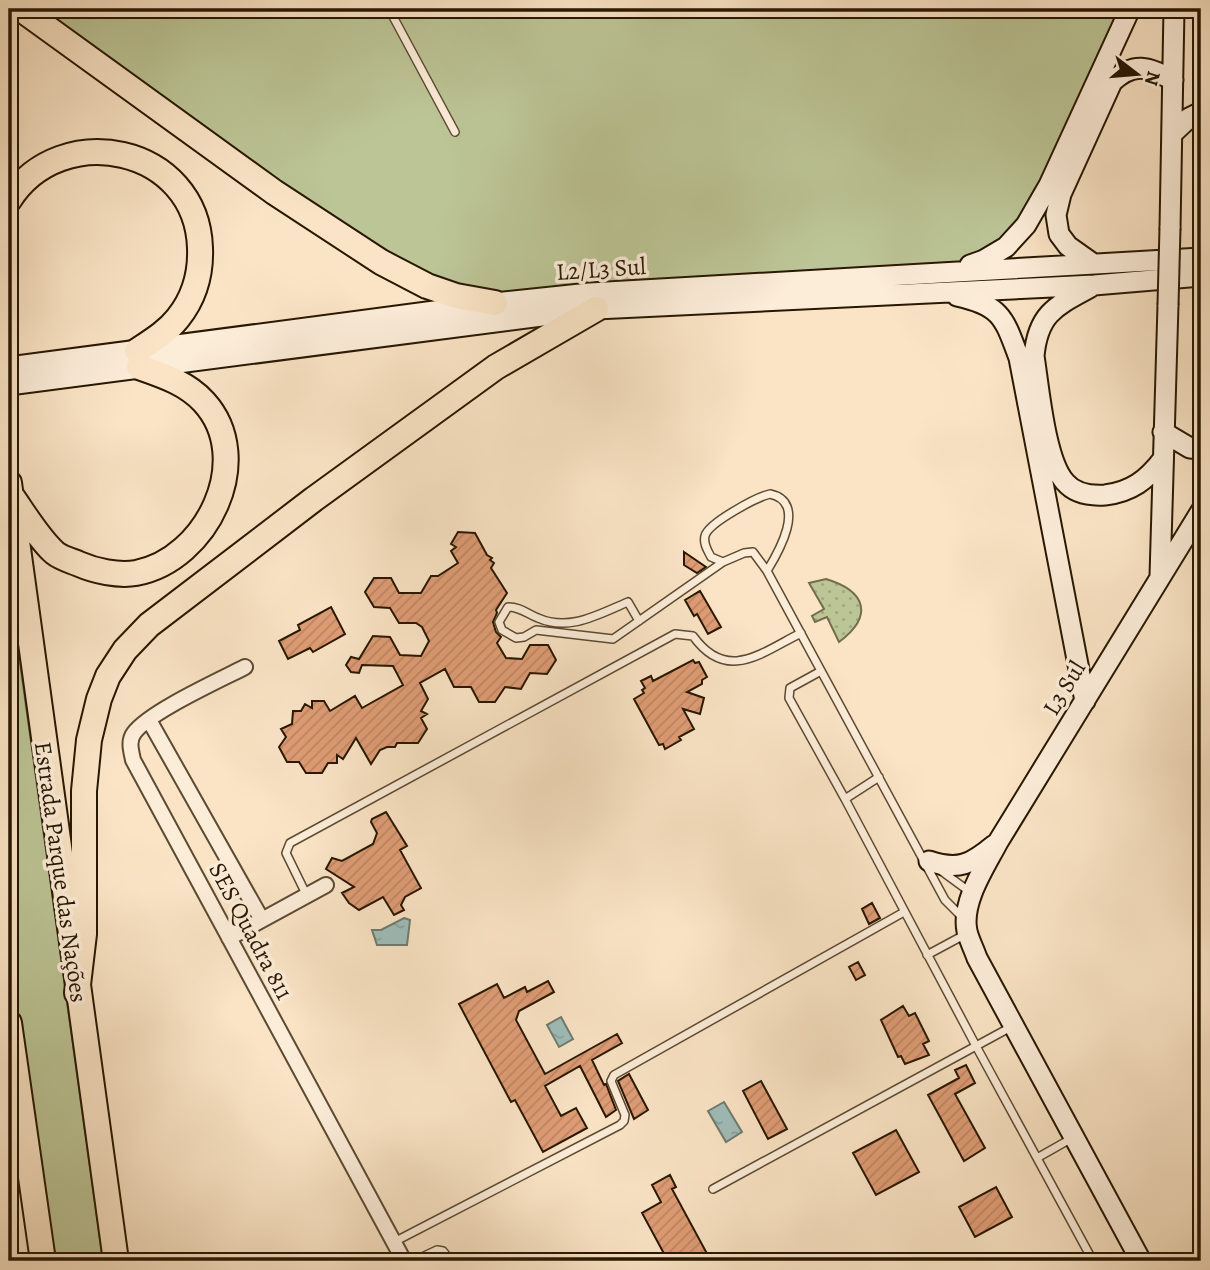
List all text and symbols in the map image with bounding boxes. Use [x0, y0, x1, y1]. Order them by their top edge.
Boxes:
north arrow [1102, 38, 1172, 108]
text: N [1138, 68, 1167, 89]
street label: L2/L3 Sul [555, 250, 647, 288]
street label: L3 Sul [1035, 655, 1093, 721]
street label: Estrada Parque das Nações [27, 740, 95, 1004]
street label: SES Quadra 811 [201, 857, 301, 1005]

